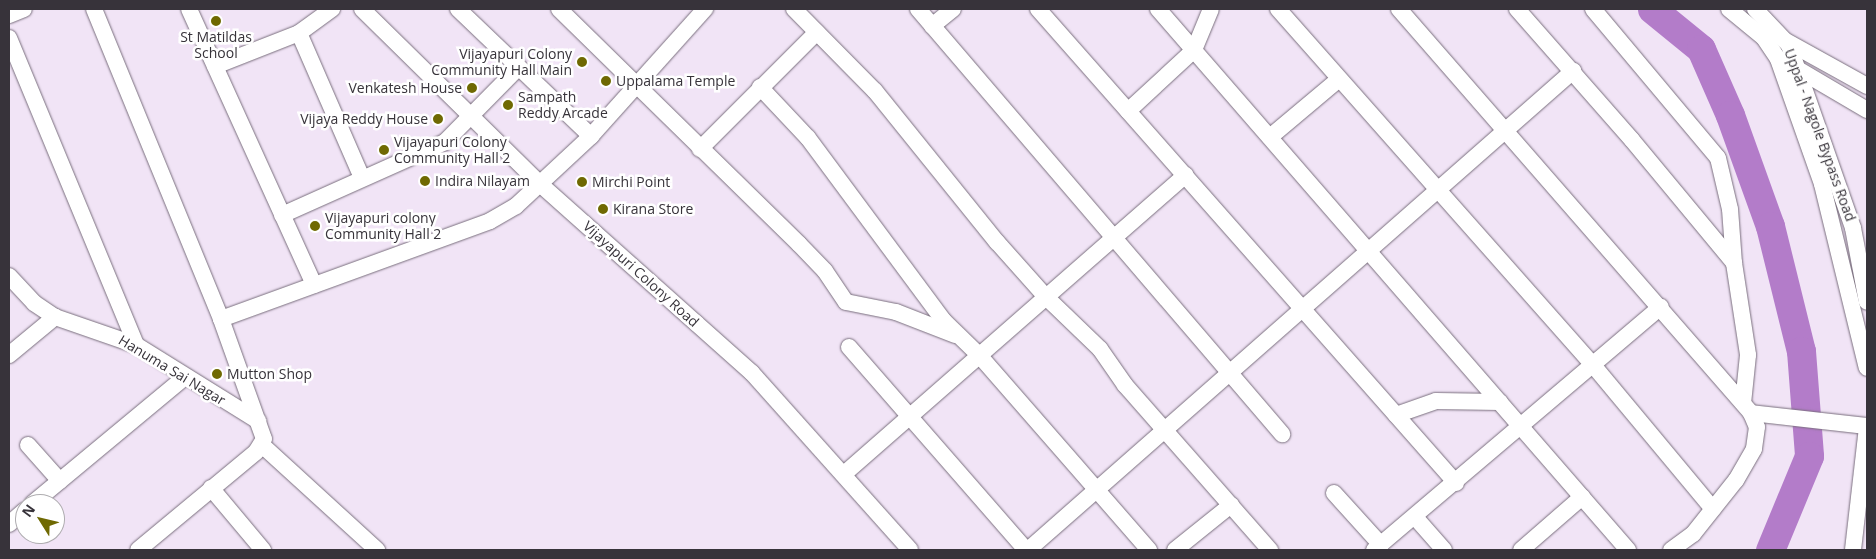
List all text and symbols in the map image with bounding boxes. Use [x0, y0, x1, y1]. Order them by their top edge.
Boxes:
marker: St Matildas School [210, 15, 222, 27]
place label: St Matildas School [180, 29, 252, 62]
place label: Vijayapuri Colony Community Hall Main [431, 46, 572, 78]
street label: Uppal - Nagole Bypass Road [1781, 46, 1859, 224]
marker: Vijayapuri Colony Community Hall Main [576, 56, 588, 68]
place label: Uppalama Temple [616, 73, 735, 89]
marker: Uppalama Temple [600, 75, 612, 87]
place label: Venkatesh House [348, 80, 462, 96]
marker: Venkatesh House [466, 82, 478, 94]
place label: Sampath Reddy Arcade [518, 89, 608, 121]
marker: Sampath Reddy Arcade [502, 99, 514, 111]
place label: Vijaya Reddy House [300, 111, 428, 127]
marker: Vijaya Reddy House [432, 113, 444, 125]
place label: Vijayapuri Colony Community Hall 2 [394, 134, 510, 166]
marker: Vijayapuri Colony Community Hall 2 [378, 144, 390, 156]
place label: Indira Nilayam [435, 173, 530, 189]
place label: Mirchi Point [592, 174, 670, 190]
marker: Indira Nilayam [419, 175, 431, 187]
marker: Mirchi Point [576, 176, 588, 188]
place label: Kirana Store [613, 201, 693, 217]
marker: Kirana Store [597, 203, 609, 215]
place label: Vijayapuri colony Community Hall 2 [325, 210, 441, 242]
street label: Vijayapuri Colony Road [580, 218, 702, 330]
marker: Vijayapuri colony Community Hall 2 [309, 220, 321, 232]
street label: Hanuma Sai Nagar [116, 331, 228, 409]
place label: Mutton Shop [227, 366, 312, 382]
marker: Mutton Shop [211, 368, 223, 380]
north arrow [15, 494, 65, 544]
text: N [17, 500, 39, 521]

